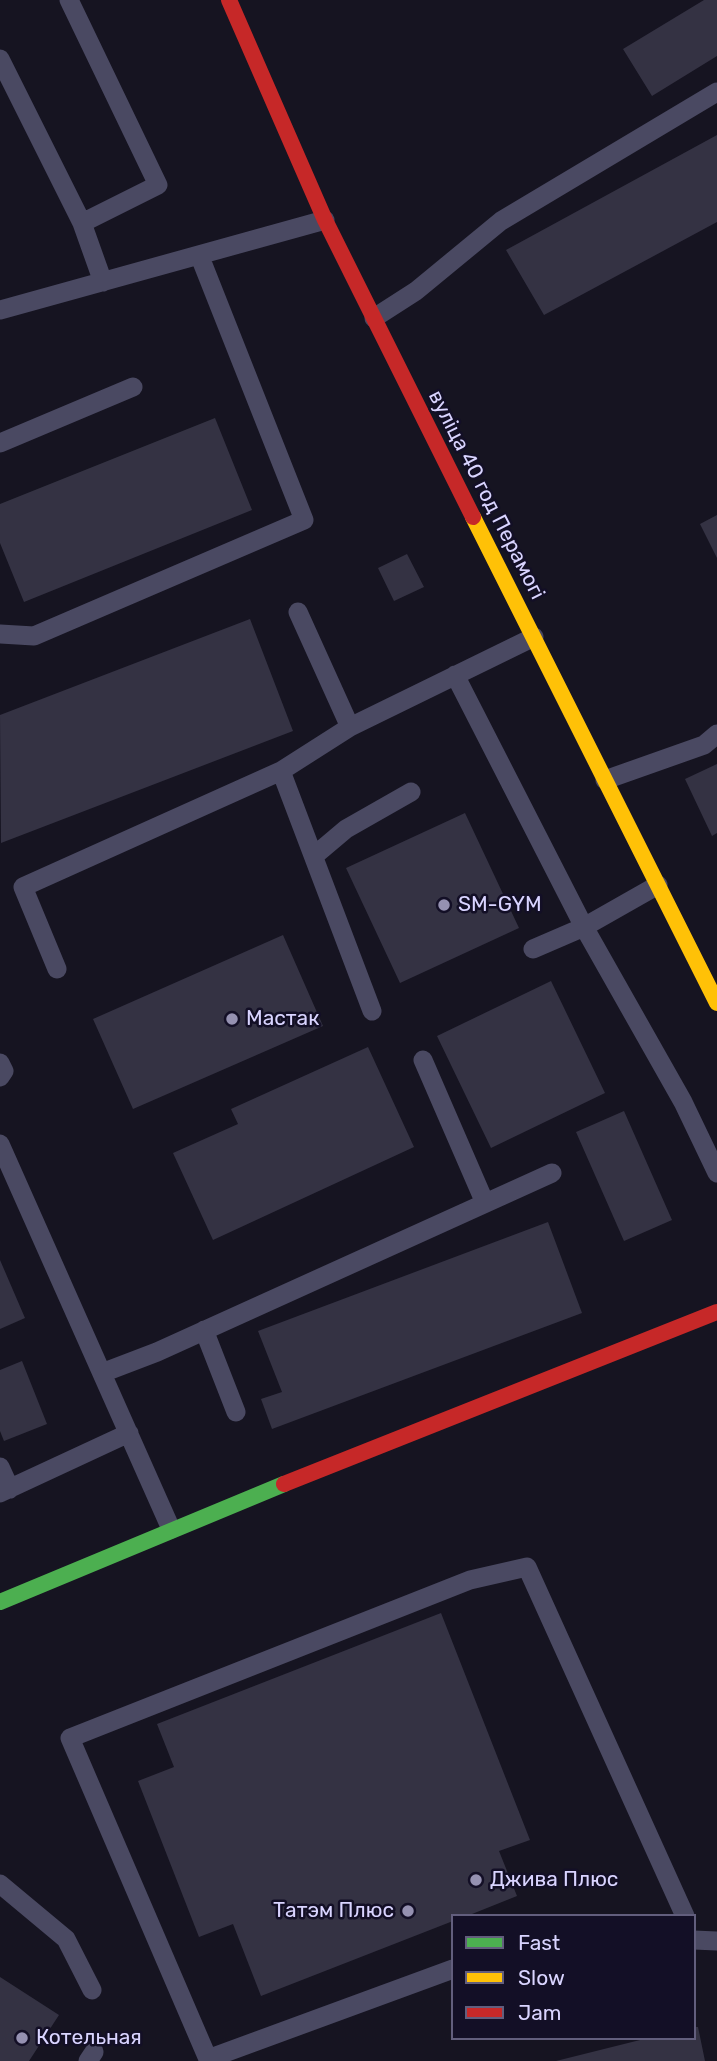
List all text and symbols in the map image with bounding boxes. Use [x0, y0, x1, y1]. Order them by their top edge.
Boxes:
street label: вуліца 40 год Перамогі [422, 386, 550, 604]
place label: SM-GYM [458, 892, 542, 918]
marker: SM-GYM [436, 897, 452, 913]
place label: Мастак [246, 1006, 319, 1032]
marker: Мастак [224, 1011, 240, 1027]
place label: Джива Плюс [490, 1867, 618, 1893]
marker: Джива Плюс [468, 1872, 484, 1888]
place label: Татэм Плюс [273, 1898, 394, 1924]
marker: Татэм Плюс [400, 1903, 416, 1919]
legend [451, 1914, 696, 2040]
text: Fast [518, 1930, 560, 1955]
text: Slow [518, 1965, 565, 1990]
text: Jam [518, 2000, 562, 2025]
place label: Котельная [36, 2025, 142, 2051]
marker: Котельная [14, 2030, 30, 2046]

